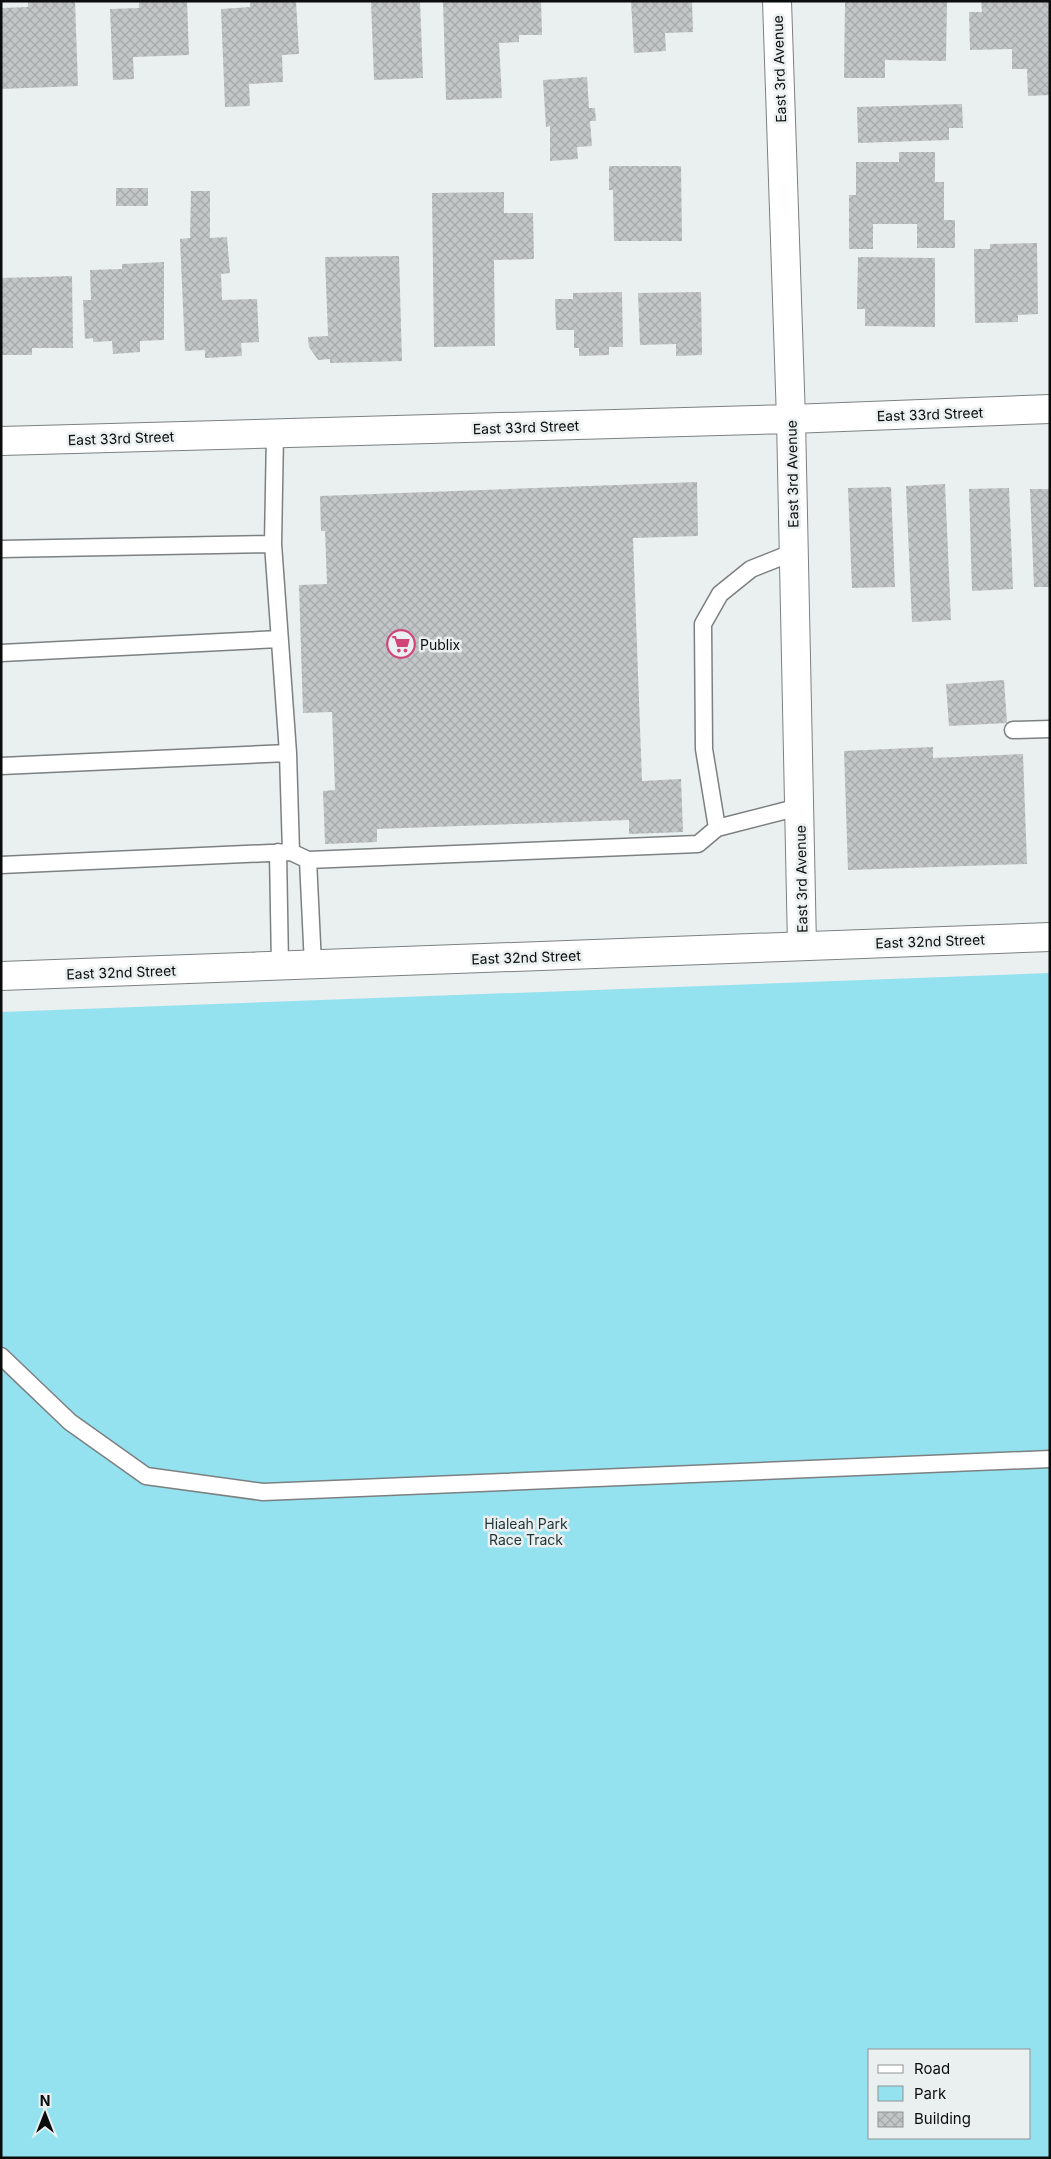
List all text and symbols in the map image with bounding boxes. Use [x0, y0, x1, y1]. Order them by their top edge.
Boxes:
street label: East 3rd Avenue [769, 15, 789, 123]
street label: East 33rd Street [876, 404, 984, 424]
street label: East 33rd Street [472, 417, 580, 437]
street label: East 3rd Avenue [783, 420, 801, 528]
street label: East 33rd Street [67, 428, 175, 448]
supermarket icon: Publix [386, 629, 416, 659]
place label: Publix [420, 636, 461, 653]
street label: East 3rd Avenue [792, 825, 810, 933]
street label: East 32nd Street [875, 931, 986, 951]
street label: East 32nd Street [471, 947, 582, 967]
street label: East 32nd Street [66, 962, 177, 982]
park label: Hialeah Park Race Track [484, 1515, 568, 1548]
legend [868, 2049, 1031, 2139]
text: Road [914, 2059, 950, 2078]
text: Park [914, 2084, 947, 2103]
north arrow [20, 2089, 70, 2139]
text: N [40, 2092, 50, 2109]
text: Building [914, 2109, 971, 2128]

